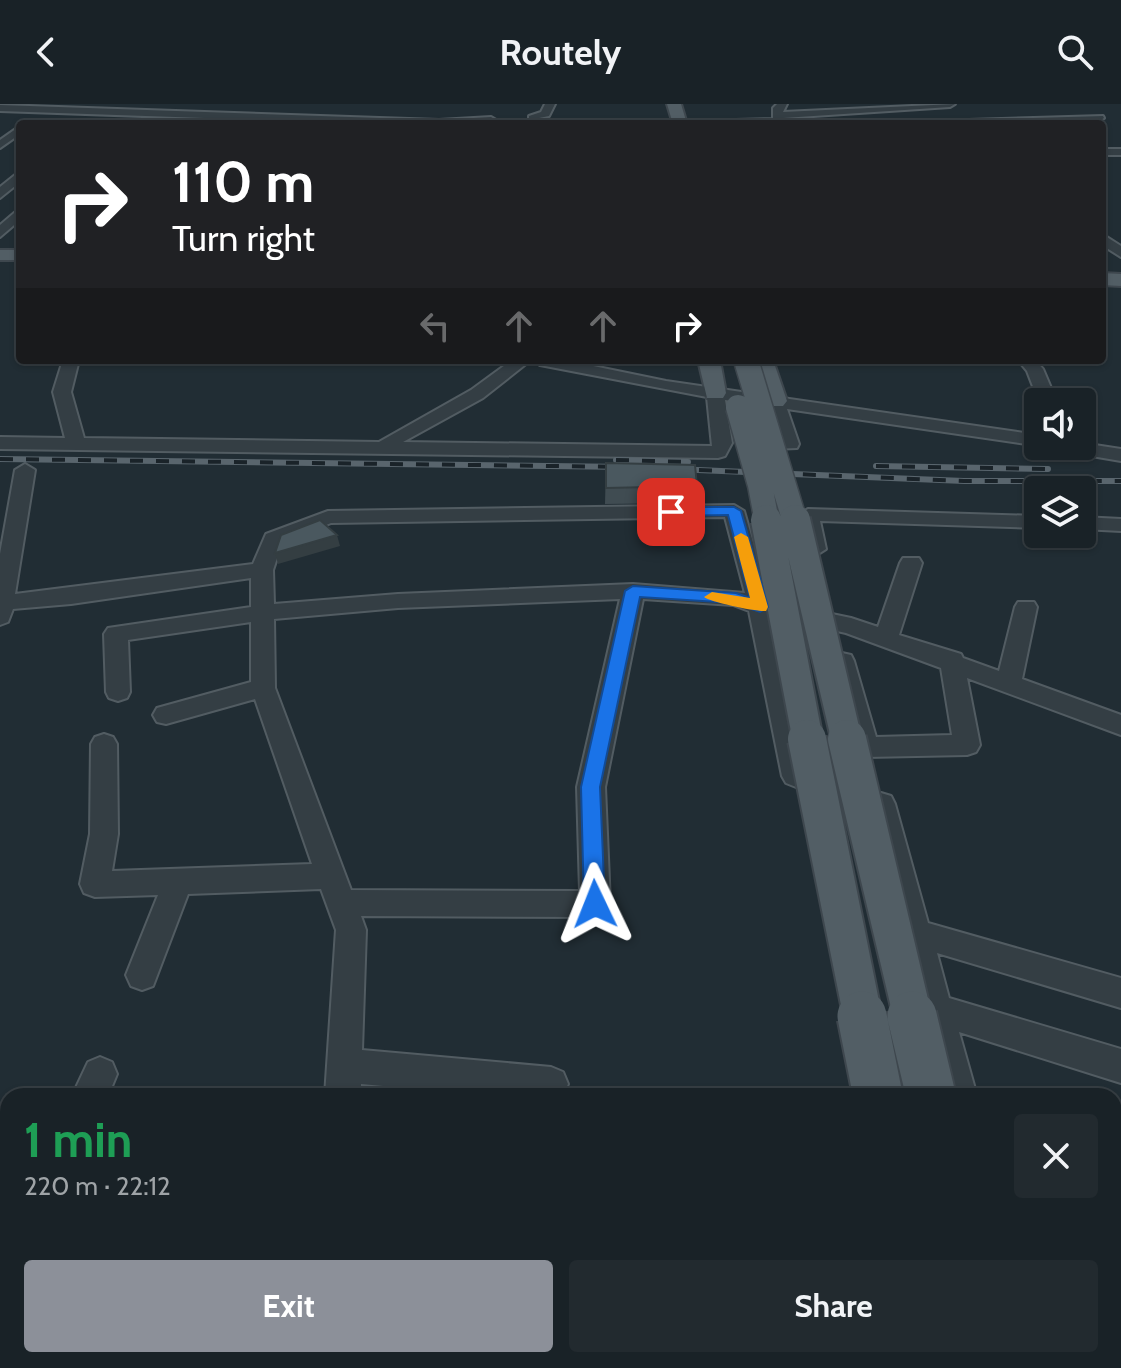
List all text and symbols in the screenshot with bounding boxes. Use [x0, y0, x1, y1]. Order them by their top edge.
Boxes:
icon: back [24, 30, 68, 74]
text: Routely [500, 30, 621, 74]
icon: search [1053, 30, 1097, 74]
text: 110 m [172, 148, 314, 216]
icon: right [40, 152, 144, 256]
text: Turn right [172, 216, 315, 260]
icon: left [413, 304, 457, 348]
icon: ahead [497, 304, 541, 348]
icon: ahead [581, 304, 625, 348]
icon: right [665, 304, 709, 348]
map controls [1024, 388, 1096, 548]
button: sound [1024, 388, 1096, 460]
button: layers [1024, 476, 1096, 548]
pin [637, 478, 705, 546]
icon: arrive [649, 490, 693, 534]
position arrow [553, 862, 637, 946]
text: 1 min [24, 1111, 132, 1169]
button: close [1014, 1114, 1098, 1198]
text: 220 m · 22:12 [24, 1170, 171, 1202]
button: Exit [24, 1260, 553, 1352]
button: Share [569, 1260, 1098, 1352]

